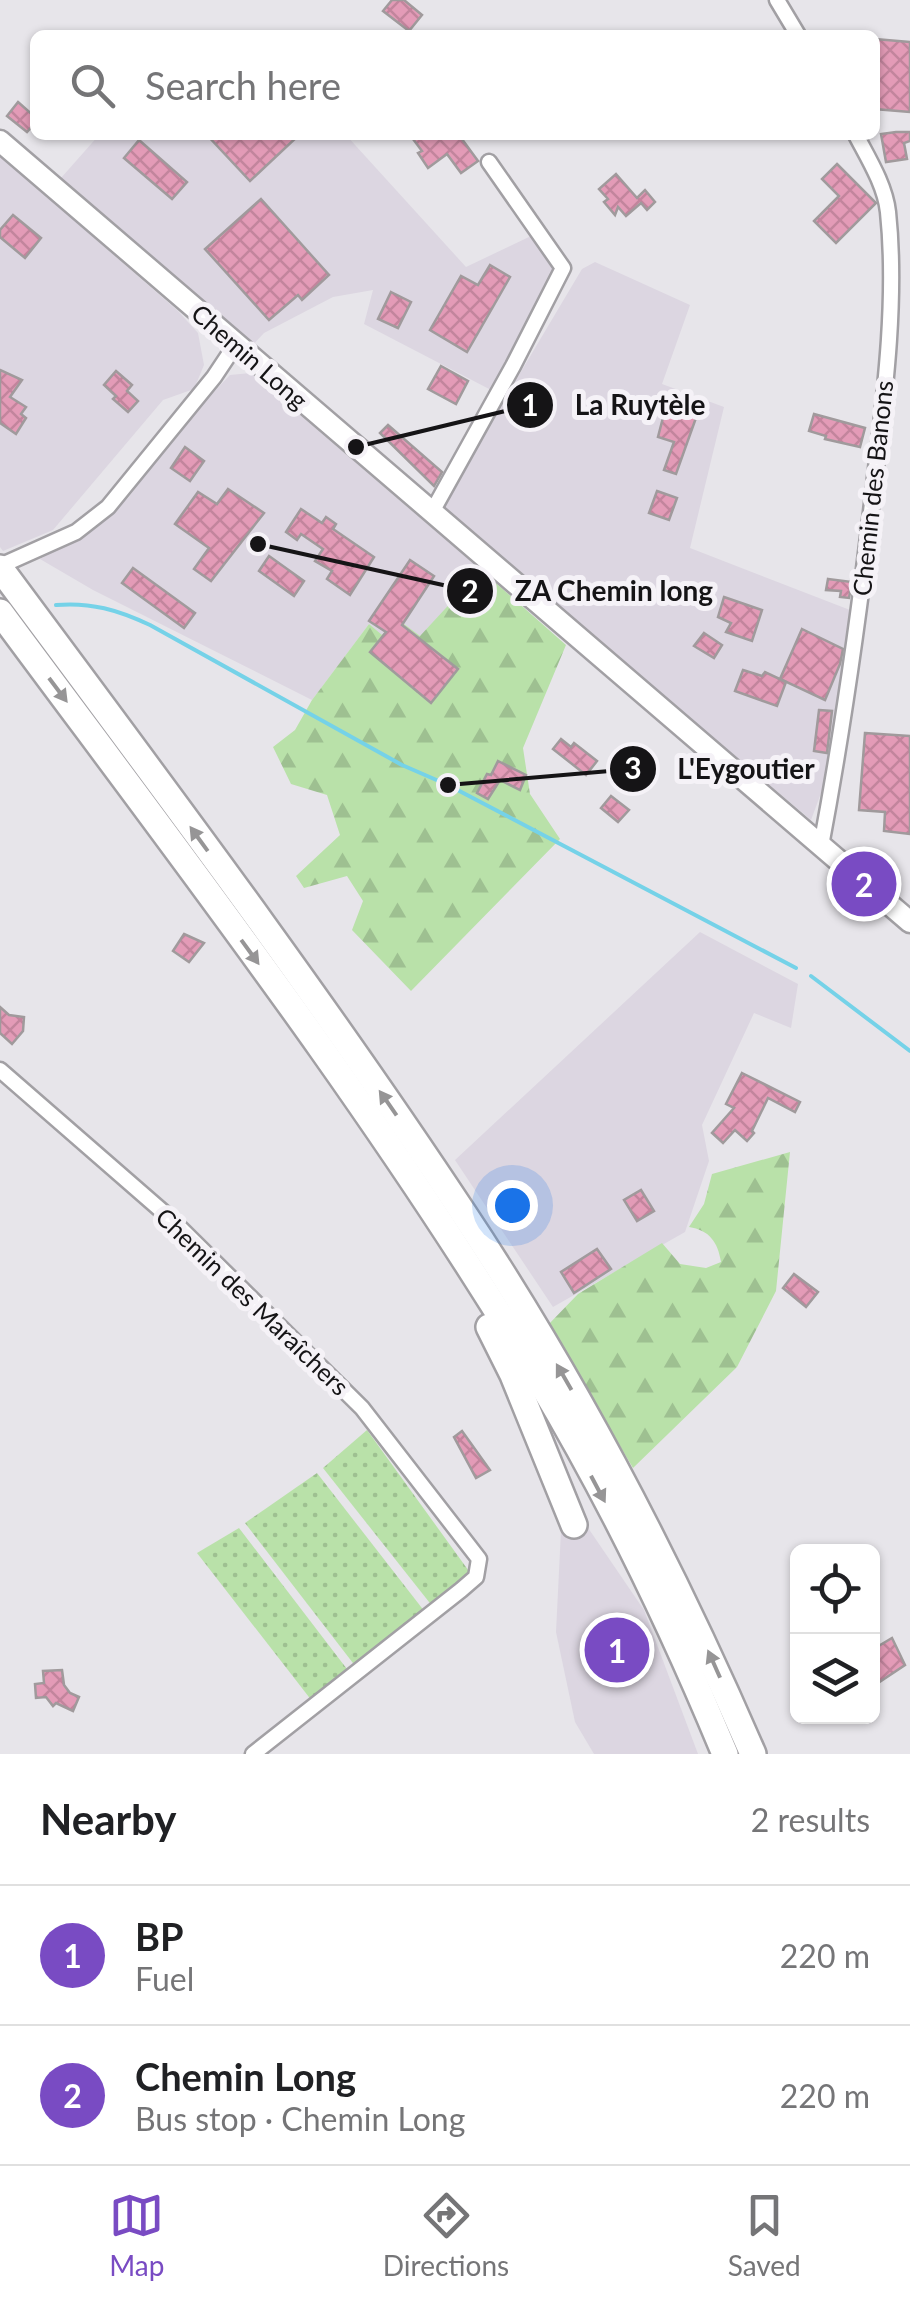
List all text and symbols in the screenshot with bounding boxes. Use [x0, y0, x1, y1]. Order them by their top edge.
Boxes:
search box [30, 30, 880, 140]
icon: search [65, 58, 120, 113]
text: Search here [145, 62, 341, 108]
street label: Chemin Long [186, 297, 314, 415]
callout: La Ruytèle [505, 376, 726, 434]
street label: Chemin des Banons [846, 379, 898, 597]
text: 1 [521, 386, 539, 422]
text: La Ruytèle [575, 387, 705, 421]
callout: ZA Chemin long [445, 562, 734, 620]
text: 2 [461, 572, 479, 608]
text: ZA Chemin long [515, 573, 713, 607]
one-way arrow [48, 677, 67, 703]
callout: L'Eygoutier [608, 740, 835, 798]
text: 3 [624, 749, 642, 785]
text: L'Eygoutier [677, 751, 815, 785]
one-way arrow [190, 826, 210, 852]
pin: 2 [832, 846, 896, 922]
one-way arrow [240, 939, 260, 965]
one-way arrow [379, 1090, 398, 1117]
your location [487, 1180, 538, 1231]
street label: Chemin des Maraîchers [150, 1201, 356, 1401]
one-way arrow [555, 1363, 573, 1391]
one-way arrow [589, 1474, 606, 1503]
map controls [790, 1544, 880, 1724]
button: locate [790, 1544, 880, 1634]
pin: 1 [584, 1612, 650, 1688]
button: layers [790, 1634, 880, 1724]
one-way arrow [706, 1649, 722, 1679]
text: Nearby [40, 1794, 177, 1844]
text: 2 results [751, 1800, 870, 1839]
text: BP [135, 1913, 184, 1959]
text: 1 [63, 1936, 82, 1975]
text: 220 m [780, 1936, 870, 1975]
text: Fuel [135, 1959, 194, 1998]
text: Chemin Long [135, 2053, 356, 2099]
text: 2 [63, 2076, 82, 2115]
text: 220 m [780, 2076, 870, 2115]
text: Bus stop · Chemin Long [135, 2099, 465, 2138]
tab: Map [109, 2188, 164, 2282]
tab: Directions [383, 2188, 509, 2282]
tab: Saved [728, 2188, 801, 2282]

